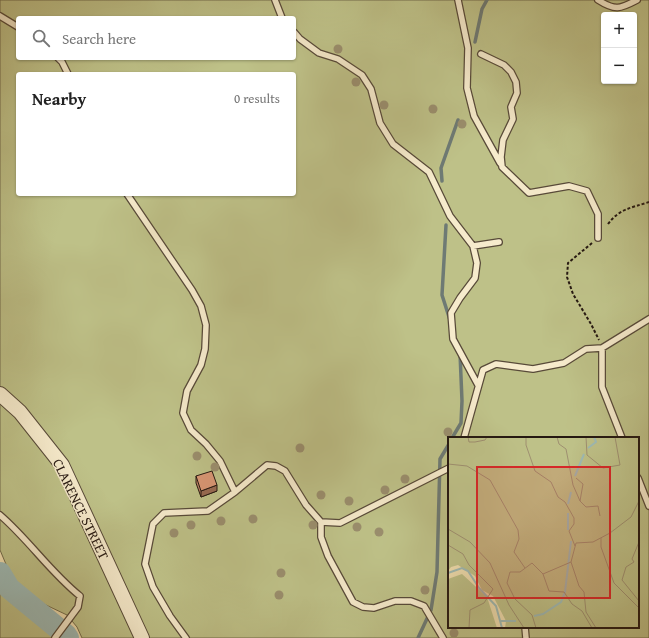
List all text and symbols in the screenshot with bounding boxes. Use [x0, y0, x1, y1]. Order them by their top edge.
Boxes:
map controls [601, 12, 637, 84]
button: + [601, 12, 637, 48]
search box [16, 16, 296, 60]
icon: search [30, 27, 52, 49]
text: Search here [62, 28, 136, 49]
button: − [601, 48, 637, 84]
text: Nearby [32, 86, 86, 111]
text: 0 results [234, 89, 280, 108]
inset map [448, 437, 639, 628]
street label: CLARENCE STREET [48, 455, 114, 563]

